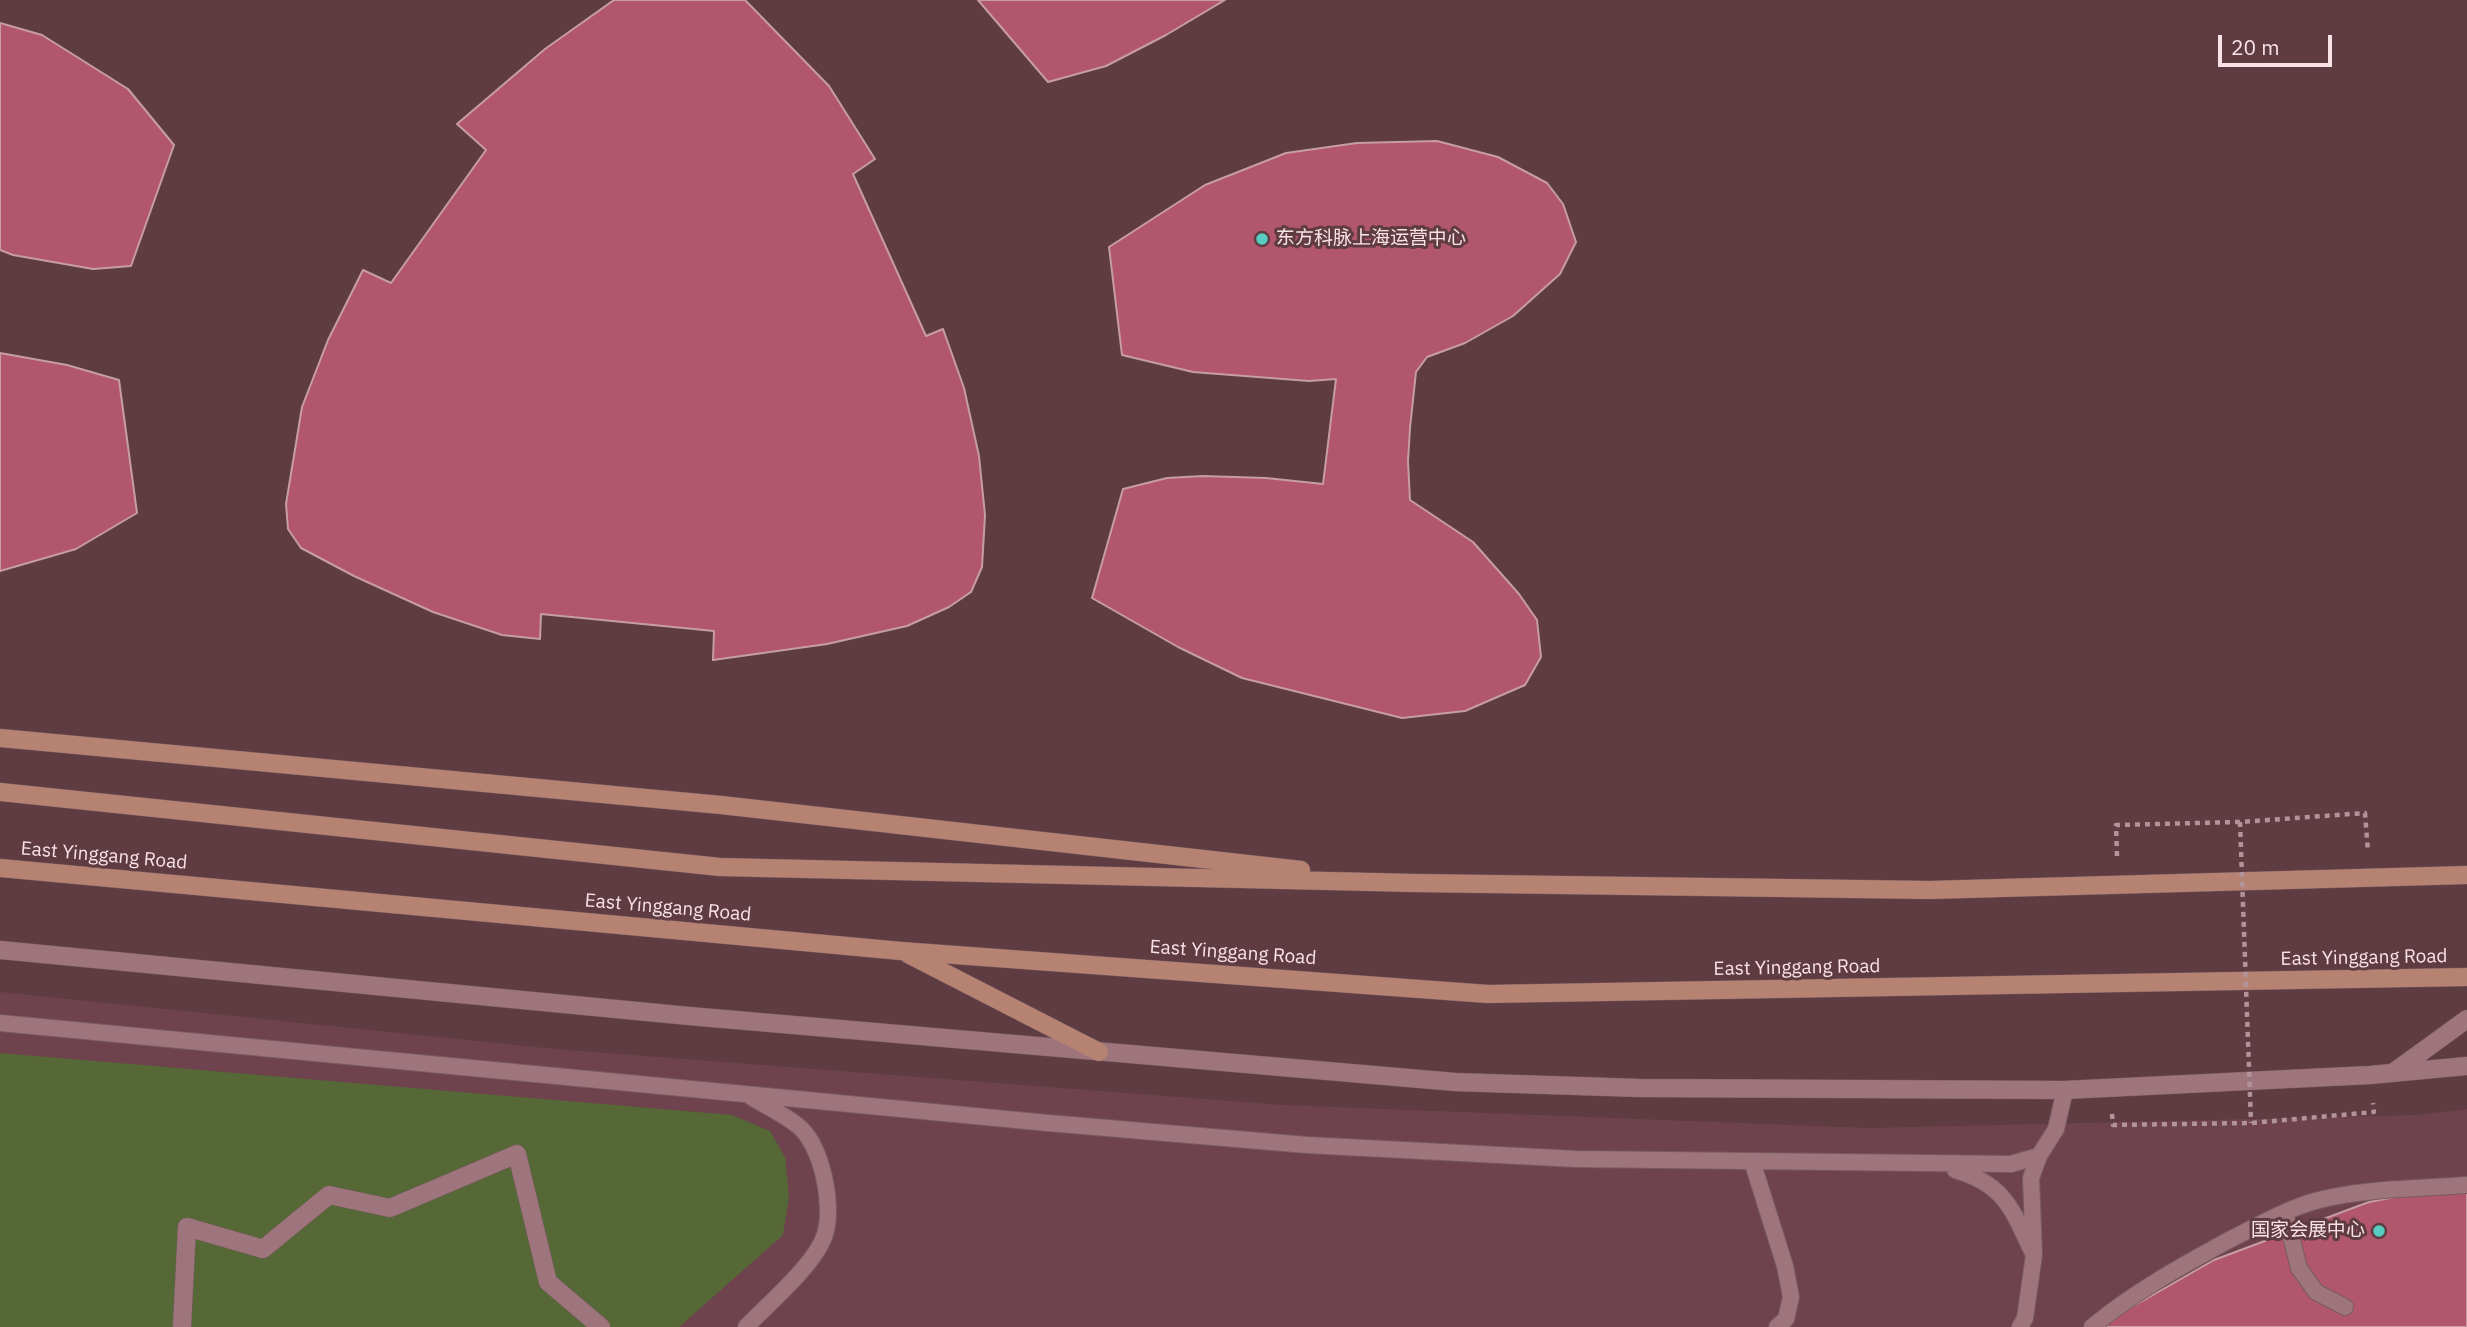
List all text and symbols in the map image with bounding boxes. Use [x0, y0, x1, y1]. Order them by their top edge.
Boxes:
scale bar [2222, 21, 2336, 65]
text: 20 m [2231, 33, 2280, 61]
place label: 东方科脉上海运营中心 [1276, 228, 1466, 250]
marker: 东方科脉上海运营中心 [1254, 231, 1270, 247]
street label: East Yinggang Road [20, 837, 188, 875]
street label: East Yinggang Road [584, 889, 752, 927]
street label: East Yinggang Road [1149, 936, 1317, 970]
street label: East Yinggang Road [2280, 945, 2448, 971]
street label: East Yinggang Road [1713, 955, 1881, 981]
place label: 国家会展中心 [2251, 1220, 2365, 1242]
marker: 国家会展中心 [2371, 1223, 2387, 1239]

